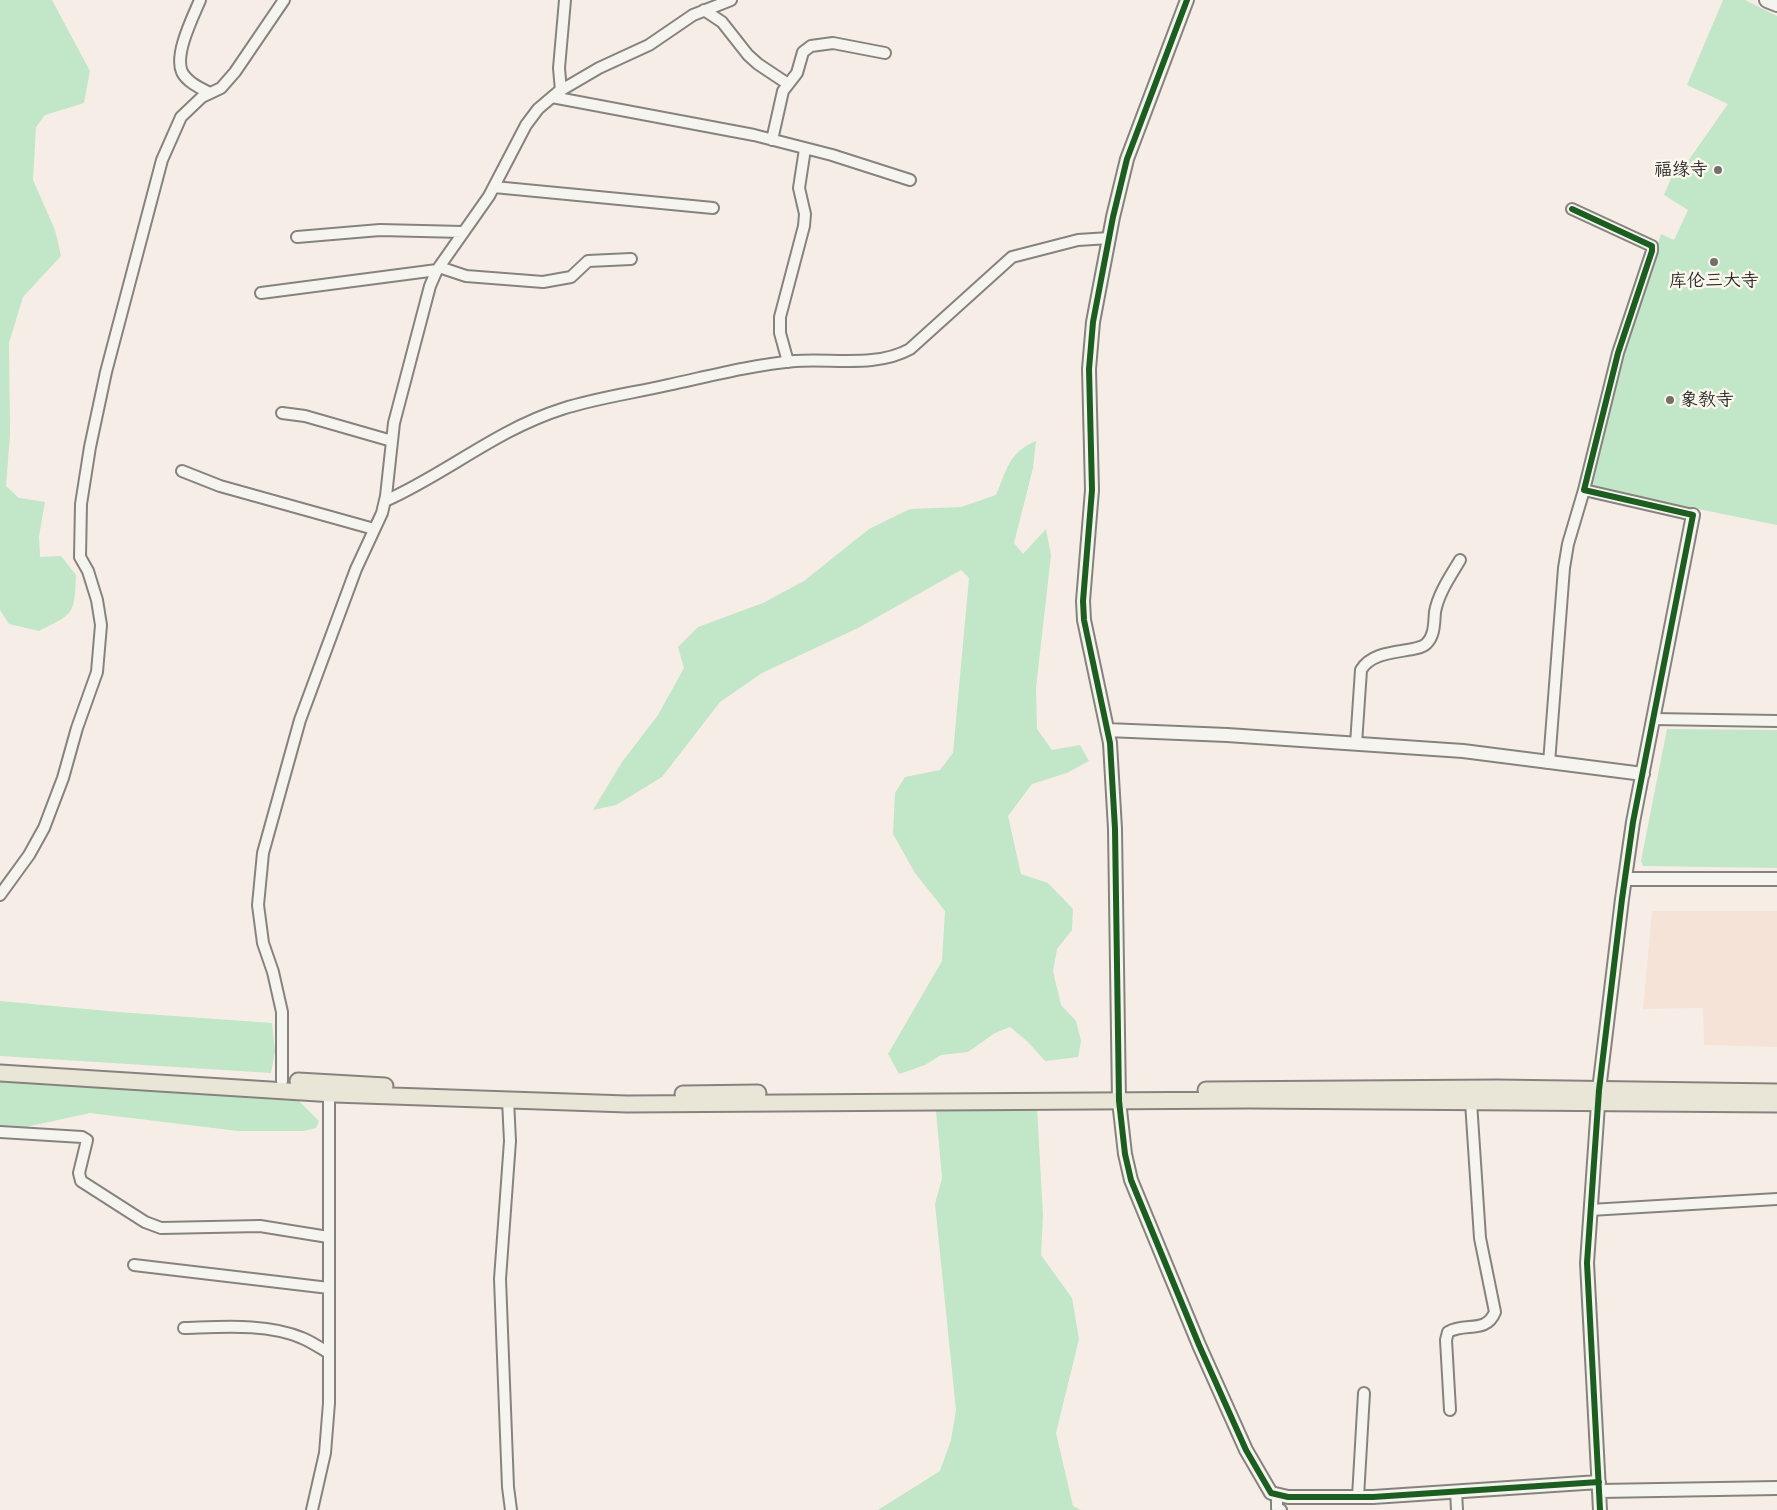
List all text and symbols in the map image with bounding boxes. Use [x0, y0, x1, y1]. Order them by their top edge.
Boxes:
place label: 福缘寺 [1654, 159, 1708, 181]
marker: 福缘寺 [1712, 164, 1724, 176]
marker: 库伦三大寺 [1708, 256, 1720, 268]
place label: 库伦三大寺 [1669, 270, 1759, 292]
place label: 象教寺 [1680, 389, 1734, 411]
marker: 象教寺 [1664, 394, 1676, 406]

